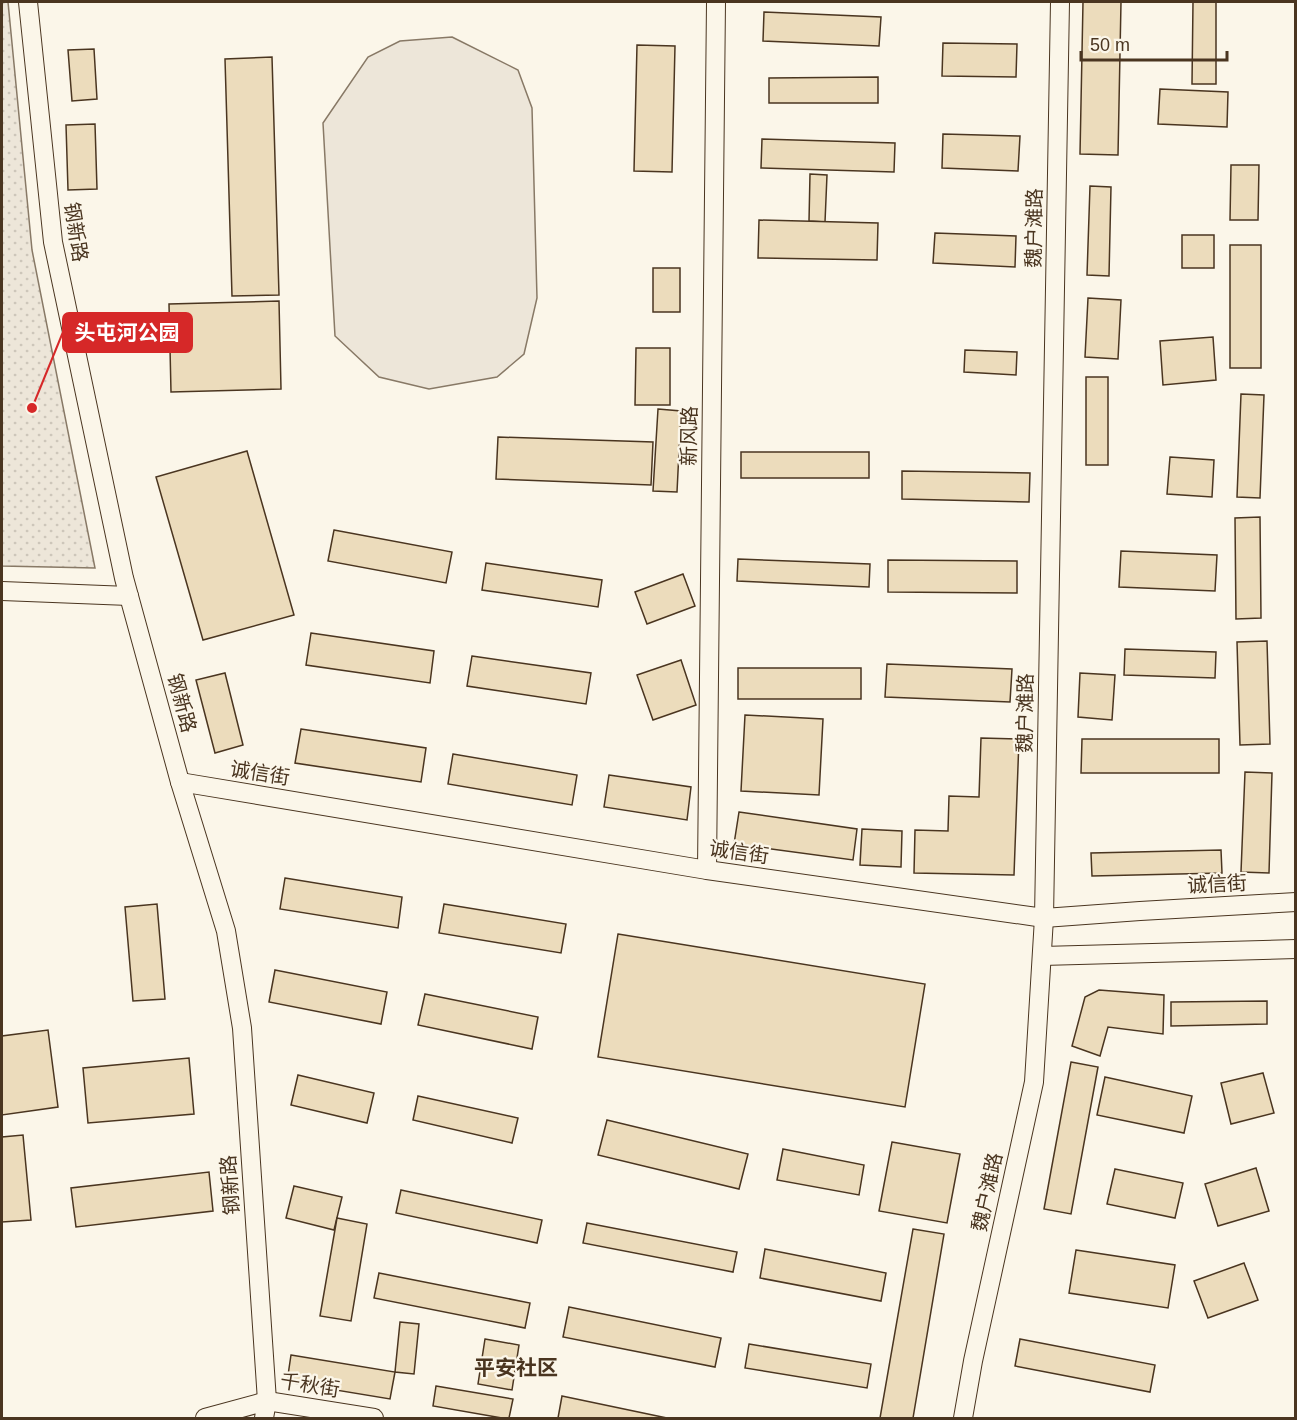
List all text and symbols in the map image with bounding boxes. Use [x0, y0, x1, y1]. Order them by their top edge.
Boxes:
scale bar [1081, 24, 1226, 62]
text: 50 m [1090, 35, 1130, 55]
street label: 魏户滩路 [1022, 188, 1046, 268]
street label: 钢新路 [60, 201, 92, 263]
callout: 头屯河公园 [63, 313, 192, 352]
text: 头屯河公园 [75, 321, 180, 344]
street label: 新风路 [677, 406, 701, 466]
street label: 钢新路 [164, 671, 200, 735]
street label: 魏户滩路 [1013, 673, 1037, 753]
street label: 诚信街 [229, 757, 291, 789]
street label: 诚信街 [708, 837, 770, 867]
street label: 诚信街 [1186, 871, 1248, 897]
street label: 魏户滩路 [968, 1151, 1006, 1233]
street label: 钢新路 [217, 1154, 243, 1216]
district label: 平安社区 [474, 1356, 558, 1379]
street label: 千秋街 [279, 1369, 341, 1401]

